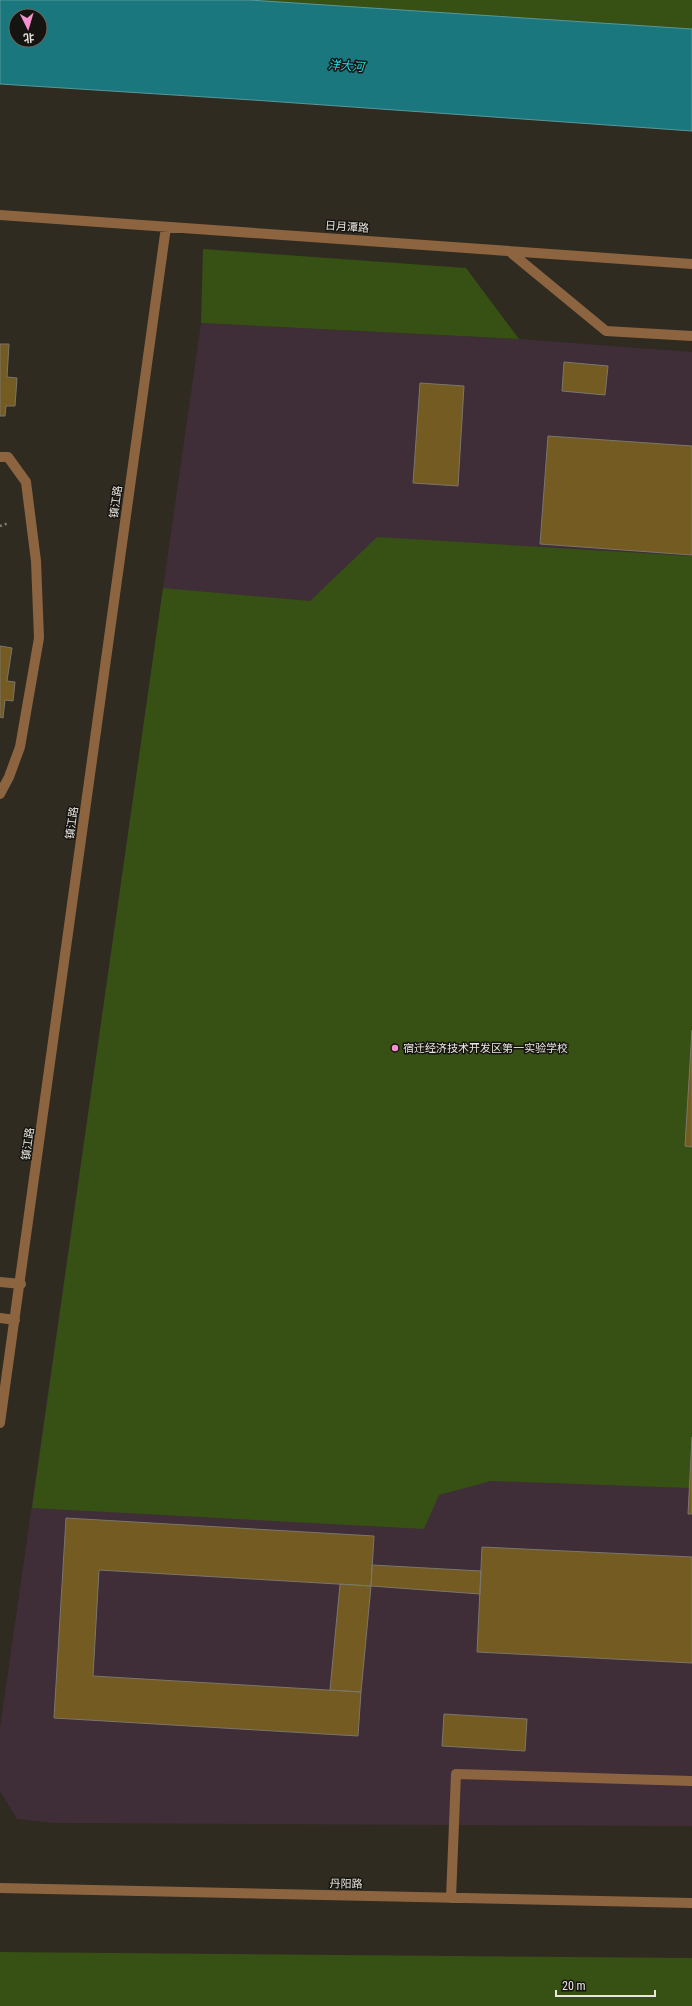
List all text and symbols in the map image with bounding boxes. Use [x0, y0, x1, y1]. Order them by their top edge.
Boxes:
north arrow [8, 8, 48, 48]
text: 北 [23, 31, 35, 44]
water label: 洋大河 [328, 58, 366, 74]
street label: 日月潭路 [325, 219, 369, 235]
street label: 镇江路 [107, 485, 125, 519]
street label: 镇江路 [63, 806, 81, 840]
place label: 宿迁经济技术开发区第一实验学校 [403, 1042, 568, 1055]
marker: 宿迁经济技术开发区第一实验学校 [390, 1043, 400, 1053]
street label: 镇江路 [19, 1127, 37, 1161]
street label: 丹阳路 [329, 1877, 363, 1891]
scale bar [556, 1972, 655, 1998]
text: 20 m [562, 1979, 586, 1993]

